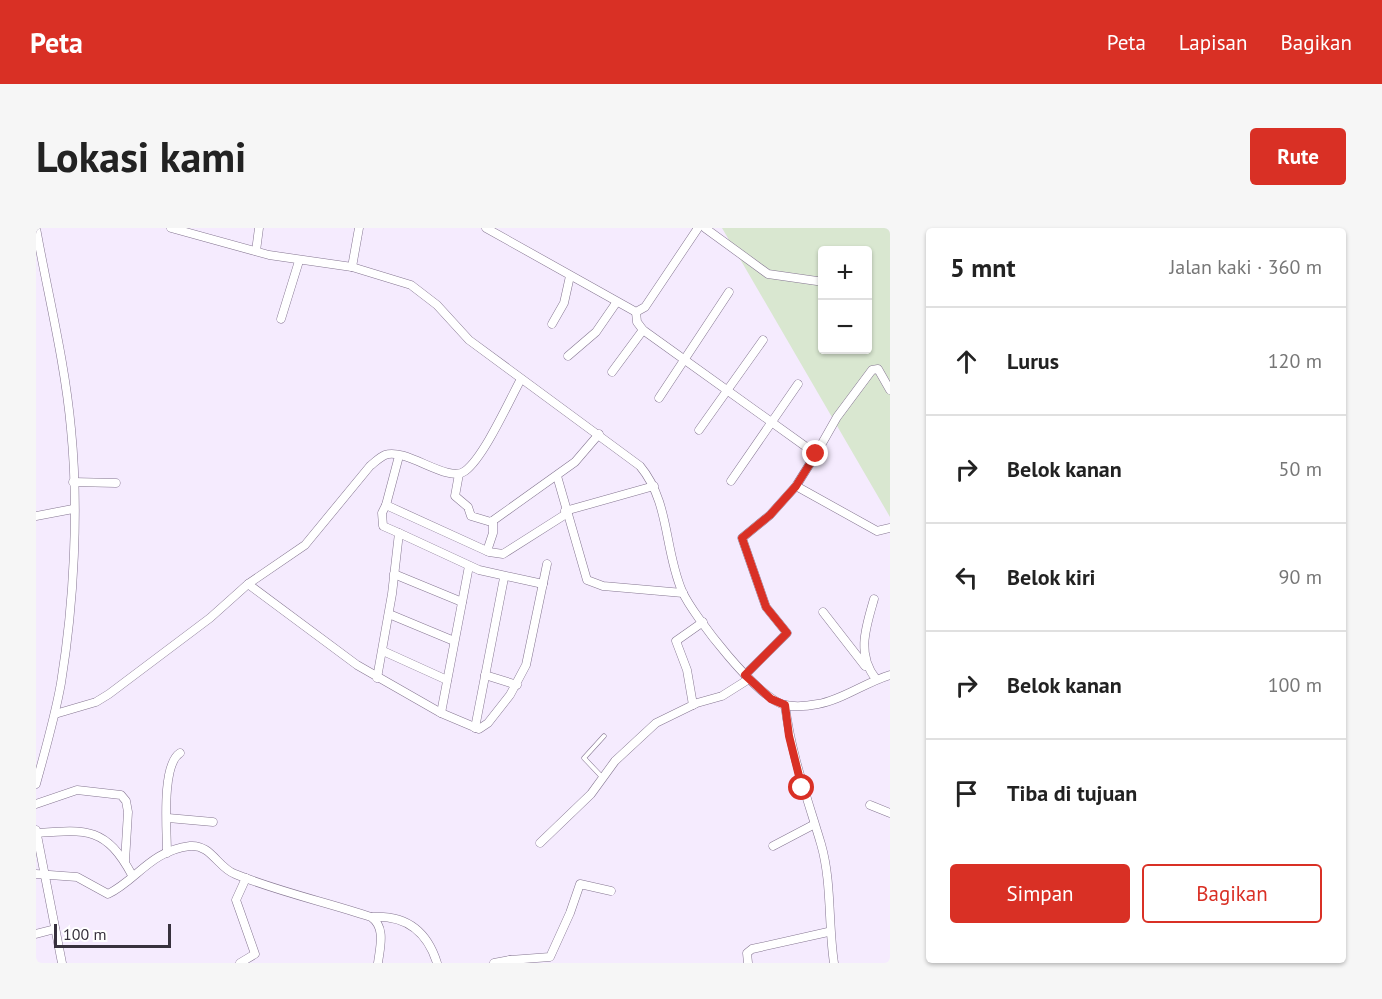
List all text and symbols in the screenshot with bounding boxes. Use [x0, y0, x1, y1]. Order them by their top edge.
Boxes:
text: Peta [30, 24, 83, 61]
text: Peta [1107, 29, 1146, 56]
text: Lapisan [1179, 29, 1247, 56]
text: Bagikan [1280, 29, 1352, 56]
button: Rute [1250, 128, 1346, 185]
text: Lokasi kami [36, 129, 246, 184]
map controls [818, 246, 872, 354]
button: + [818, 246, 872, 300]
text: 5 mnt [950, 251, 1016, 284]
text: Jalan kaki · 360 m [1169, 254, 1322, 280]
button: − [818, 300, 872, 354]
icon: ahead [950, 345, 983, 378]
text: Lurus [1007, 347, 1059, 375]
text: 120 m [1268, 348, 1322, 374]
route end [802, 440, 828, 466]
icon: right [950, 453, 983, 486]
text: Belok kanan [1007, 455, 1122, 483]
text: 50 m [1279, 456, 1322, 482]
icon: left [950, 561, 983, 594]
text: Belok kiri [1007, 563, 1096, 591]
text: 90 m [1279, 564, 1322, 590]
icon: right [950, 669, 983, 702]
text: Belok kanan [1007, 671, 1122, 699]
text: 100 m [1268, 672, 1322, 698]
route start [788, 774, 814, 800]
icon: arrive [950, 777, 983, 810]
text: Tiba di tujuan [1007, 779, 1137, 807]
button: Simpan [950, 864, 1130, 923]
button: Bagikan [1142, 864, 1322, 923]
scale bar [54, 921, 171, 948]
text: 100 m [63, 924, 106, 944]

